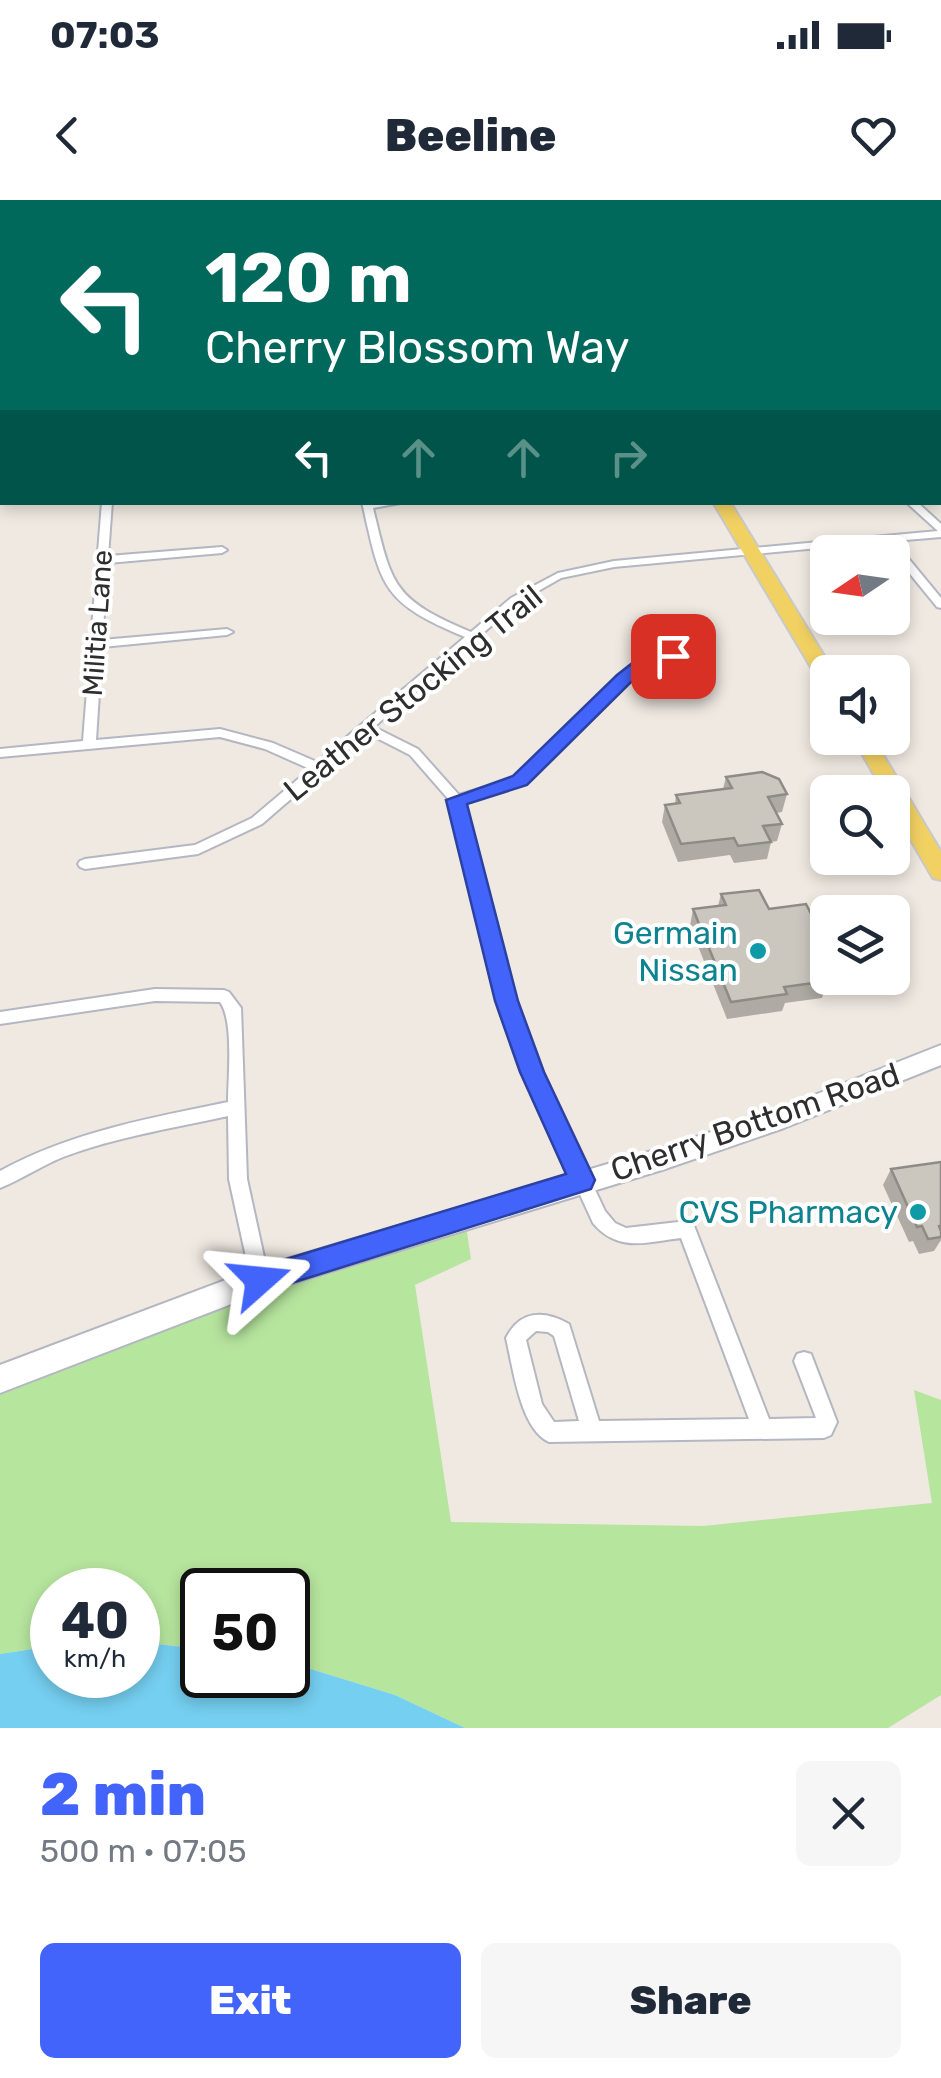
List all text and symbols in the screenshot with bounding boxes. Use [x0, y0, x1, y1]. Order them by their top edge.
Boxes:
text: 07:03 [50, 12, 160, 58]
icon: back [40, 108, 95, 163]
icon: heart [846, 108, 901, 163]
text: Beeline [385, 109, 556, 162]
text: 120 m [205, 237, 412, 320]
icon: left [40, 240, 170, 370]
text: Cherry Blossom Way [205, 321, 630, 374]
icon: left [286, 430, 341, 485]
icon: ahead [391, 430, 446, 485]
icon: ahead [496, 430, 551, 485]
icon: right [601, 430, 656, 485]
north arrow [810, 535, 910, 635]
map controls [810, 535, 910, 995]
street label: Militia Lane [76, 549, 119, 697]
street label: Leather Stocking Trail [276, 577, 550, 809]
pin [631, 614, 716, 699]
icon: arrive [646, 629, 701, 684]
button: sound [810, 655, 910, 755]
button: search [810, 775, 910, 875]
button: layers [810, 895, 910, 995]
place label: Germain Nissan [613, 914, 738, 989]
marker: Germain Nissan [747, 940, 769, 962]
street label: Cherry Bottom Road [606, 1055, 904, 1189]
place label: CVS Pharmacy [678, 1193, 898, 1231]
marker: CVS Pharmacy [907, 1201, 929, 1223]
position arrow [208, 1228, 312, 1332]
speed limit sign: 50 [180, 1568, 310, 1698]
text: 40 [61, 1591, 129, 1651]
text: km/h [64, 1644, 126, 1673]
text: 2 min [40, 1759, 206, 1830]
button: close [796, 1761, 901, 1866]
text: 500 m · 07:05 [40, 1832, 246, 1870]
button: Exit [40, 1943, 461, 2058]
button: Share [481, 1943, 901, 2058]

